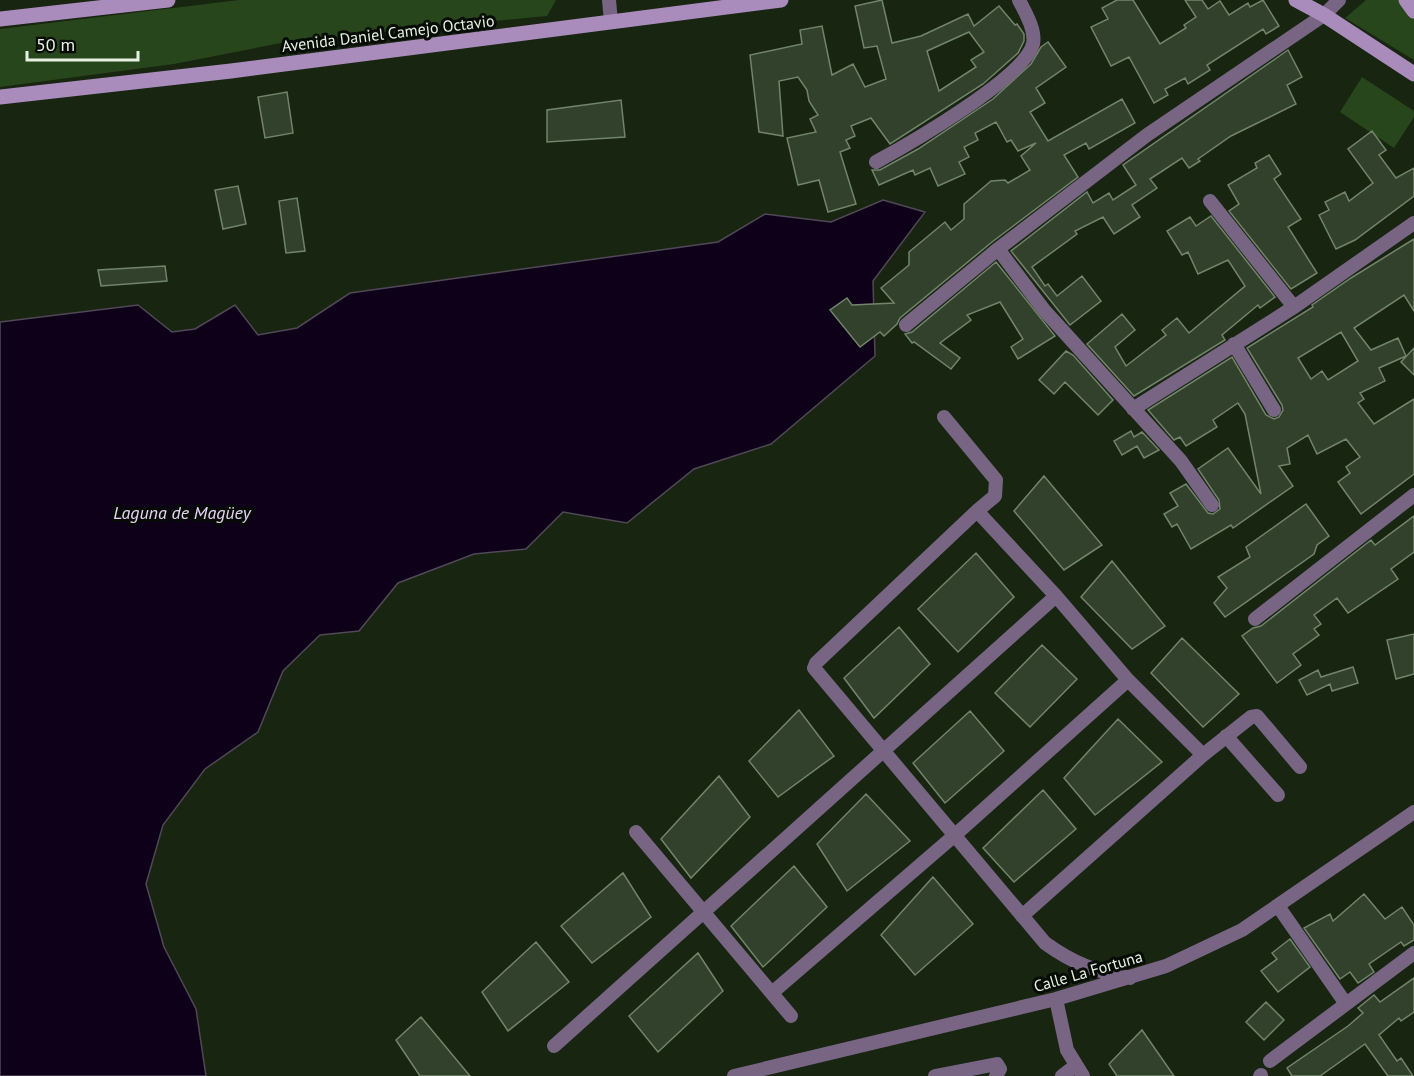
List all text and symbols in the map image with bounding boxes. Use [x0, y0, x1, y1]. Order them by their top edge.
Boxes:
street label: Avenida Daniel Camejo Octavio [281, 10, 495, 56]
scale bar [27, 24, 138, 62]
text: 50 m [36, 33, 75, 56]
water label: Laguna de Magüey [113, 501, 252, 524]
street label: Calle La Fortuna [1031, 946, 1145, 996]

